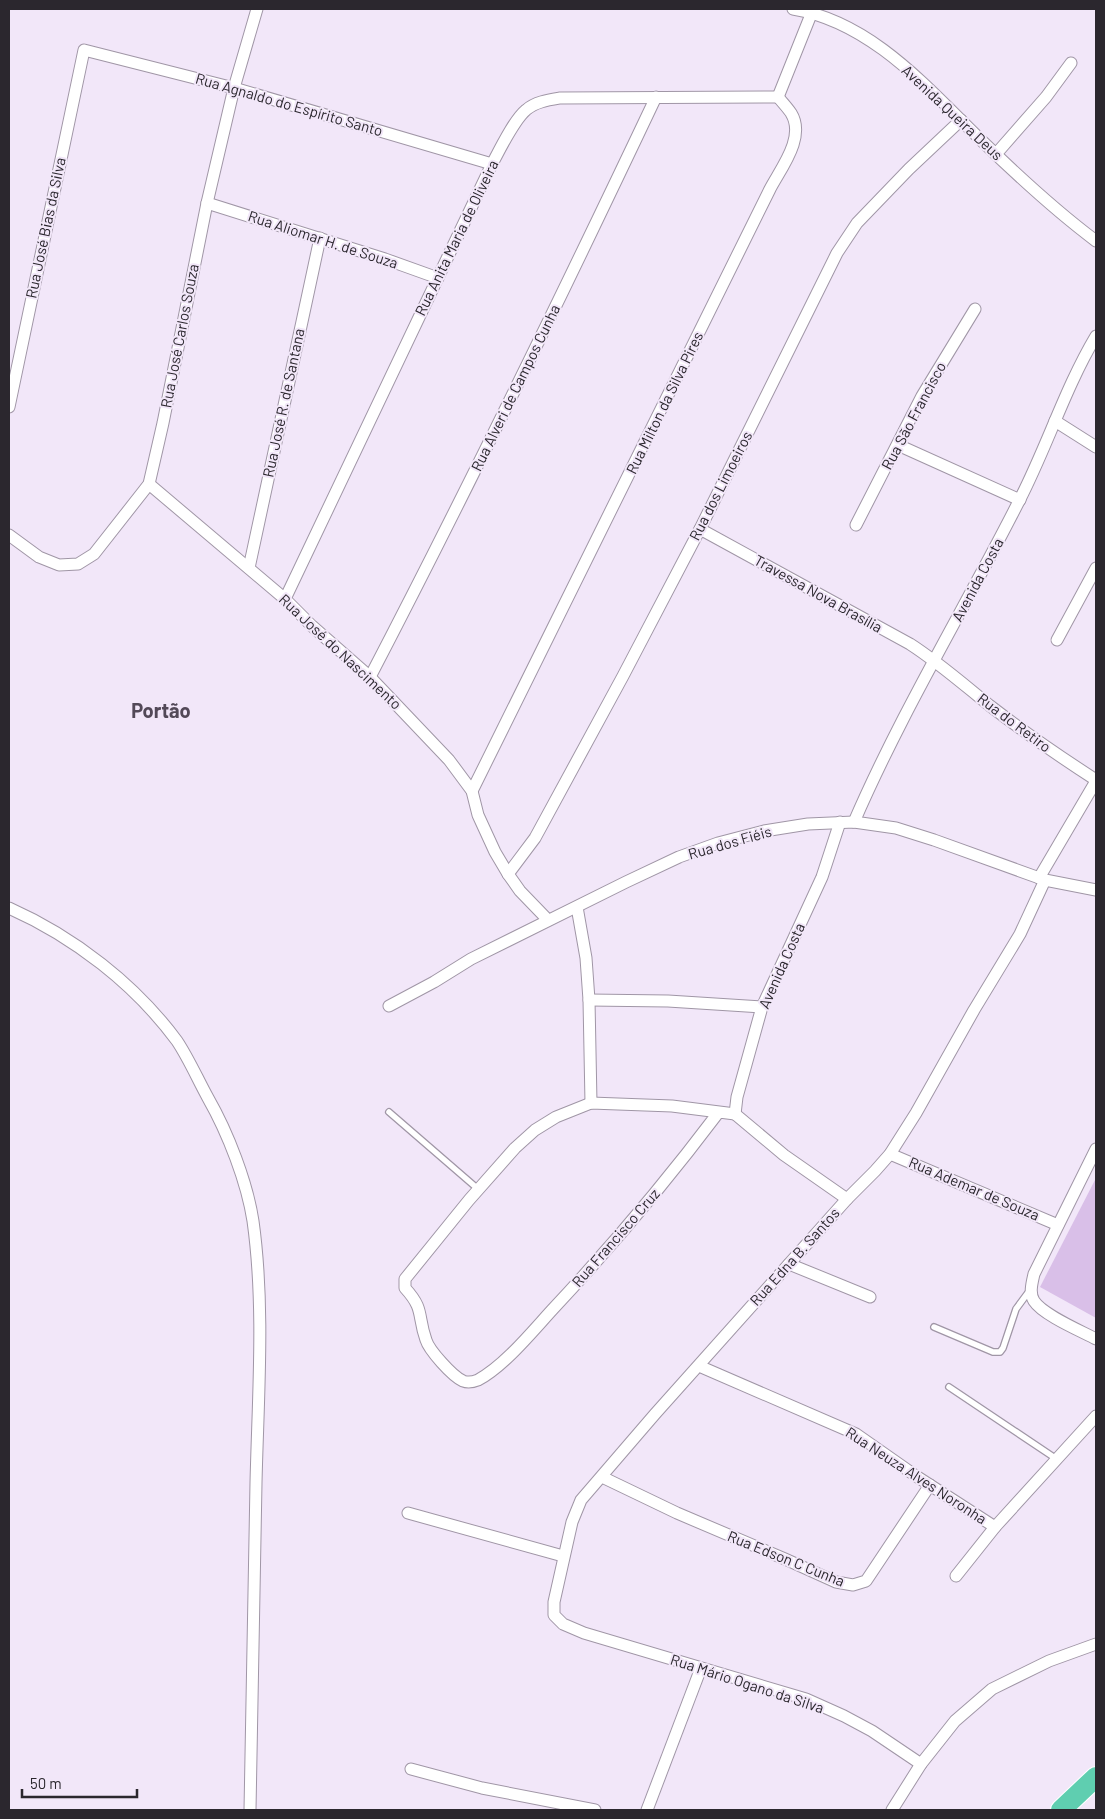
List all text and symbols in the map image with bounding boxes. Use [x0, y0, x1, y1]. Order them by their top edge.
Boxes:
street label: Avenida Queira Deus [898, 61, 1007, 164]
street label: Rua Agnaldo do Espírito Santo [194, 69, 385, 139]
street label: Rua José Bias da Silva [21, 156, 69, 300]
street label: Rua Anita Maria de Oliveira [411, 157, 502, 318]
street label: Rua Aliomar H. de Souza [246, 206, 400, 272]
street label: Rua José Carlos Souza [156, 262, 202, 409]
street label: Rua Alveri de Campos Cunha [467, 301, 563, 474]
street label: Rua José R. de Santana [258, 327, 308, 479]
street label: Rua Milton da Silva Pires [622, 328, 706, 477]
street label: Rua São Francisco [877, 359, 949, 473]
street label: Rua dos Limoeiros [685, 428, 755, 543]
street label: Avenida Costa [948, 535, 1007, 624]
street label: Travessa Nova Brasília [751, 550, 886, 636]
street label: Rua José do Nascimento [276, 590, 406, 713]
street label: Rua do Retiro [974, 689, 1055, 756]
district label: Portão [131, 698, 191, 722]
street label: Rua dos Fiéis [686, 822, 773, 863]
street label: Avenida Costa [754, 920, 808, 1011]
street label: Rua Ademar de Souza [906, 1152, 1042, 1224]
street label: Rua Francisco Cruz [568, 1184, 663, 1290]
street label: Rua Edna B. Santos [746, 1204, 843, 1309]
street label: Rua Neuza Alves Noronha [843, 1423, 990, 1528]
street label: Rua Edson C Cunha [725, 1526, 848, 1590]
street label: Rua Mário Ogano da Silva [668, 1650, 826, 1716]
scale bar [22, 1766, 138, 1798]
text: 50 m [30, 1774, 62, 1792]

